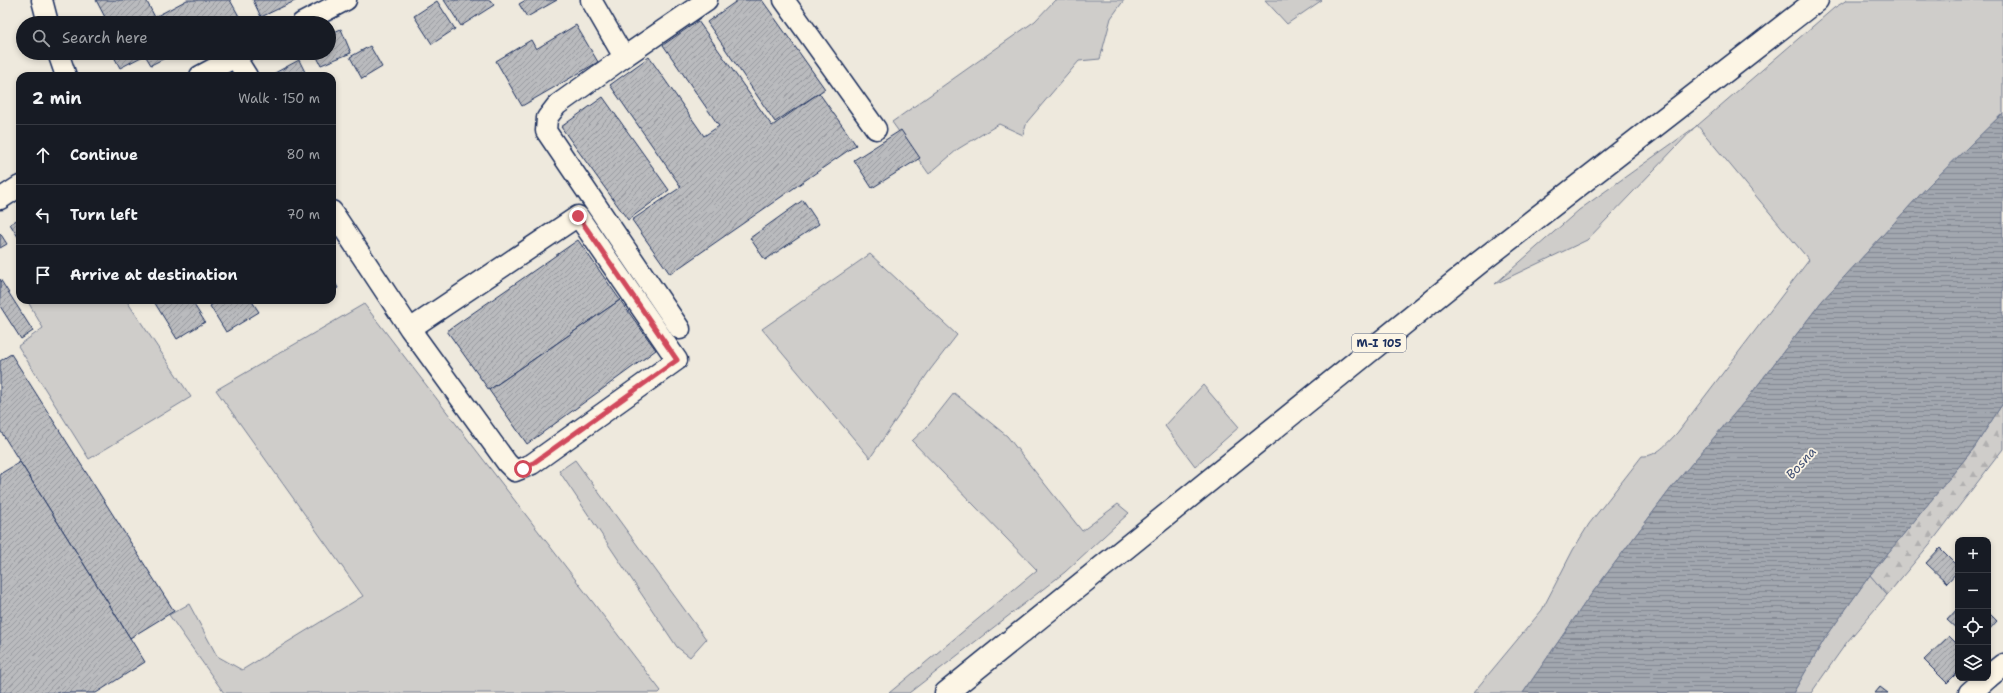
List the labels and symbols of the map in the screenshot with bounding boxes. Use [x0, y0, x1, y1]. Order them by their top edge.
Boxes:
route end [569, 207, 587, 225]
road number: M-I 105 [1352, 334, 1406, 352]
water label: Bosna [1782, 443, 1820, 483]
route start [514, 460, 532, 478]

